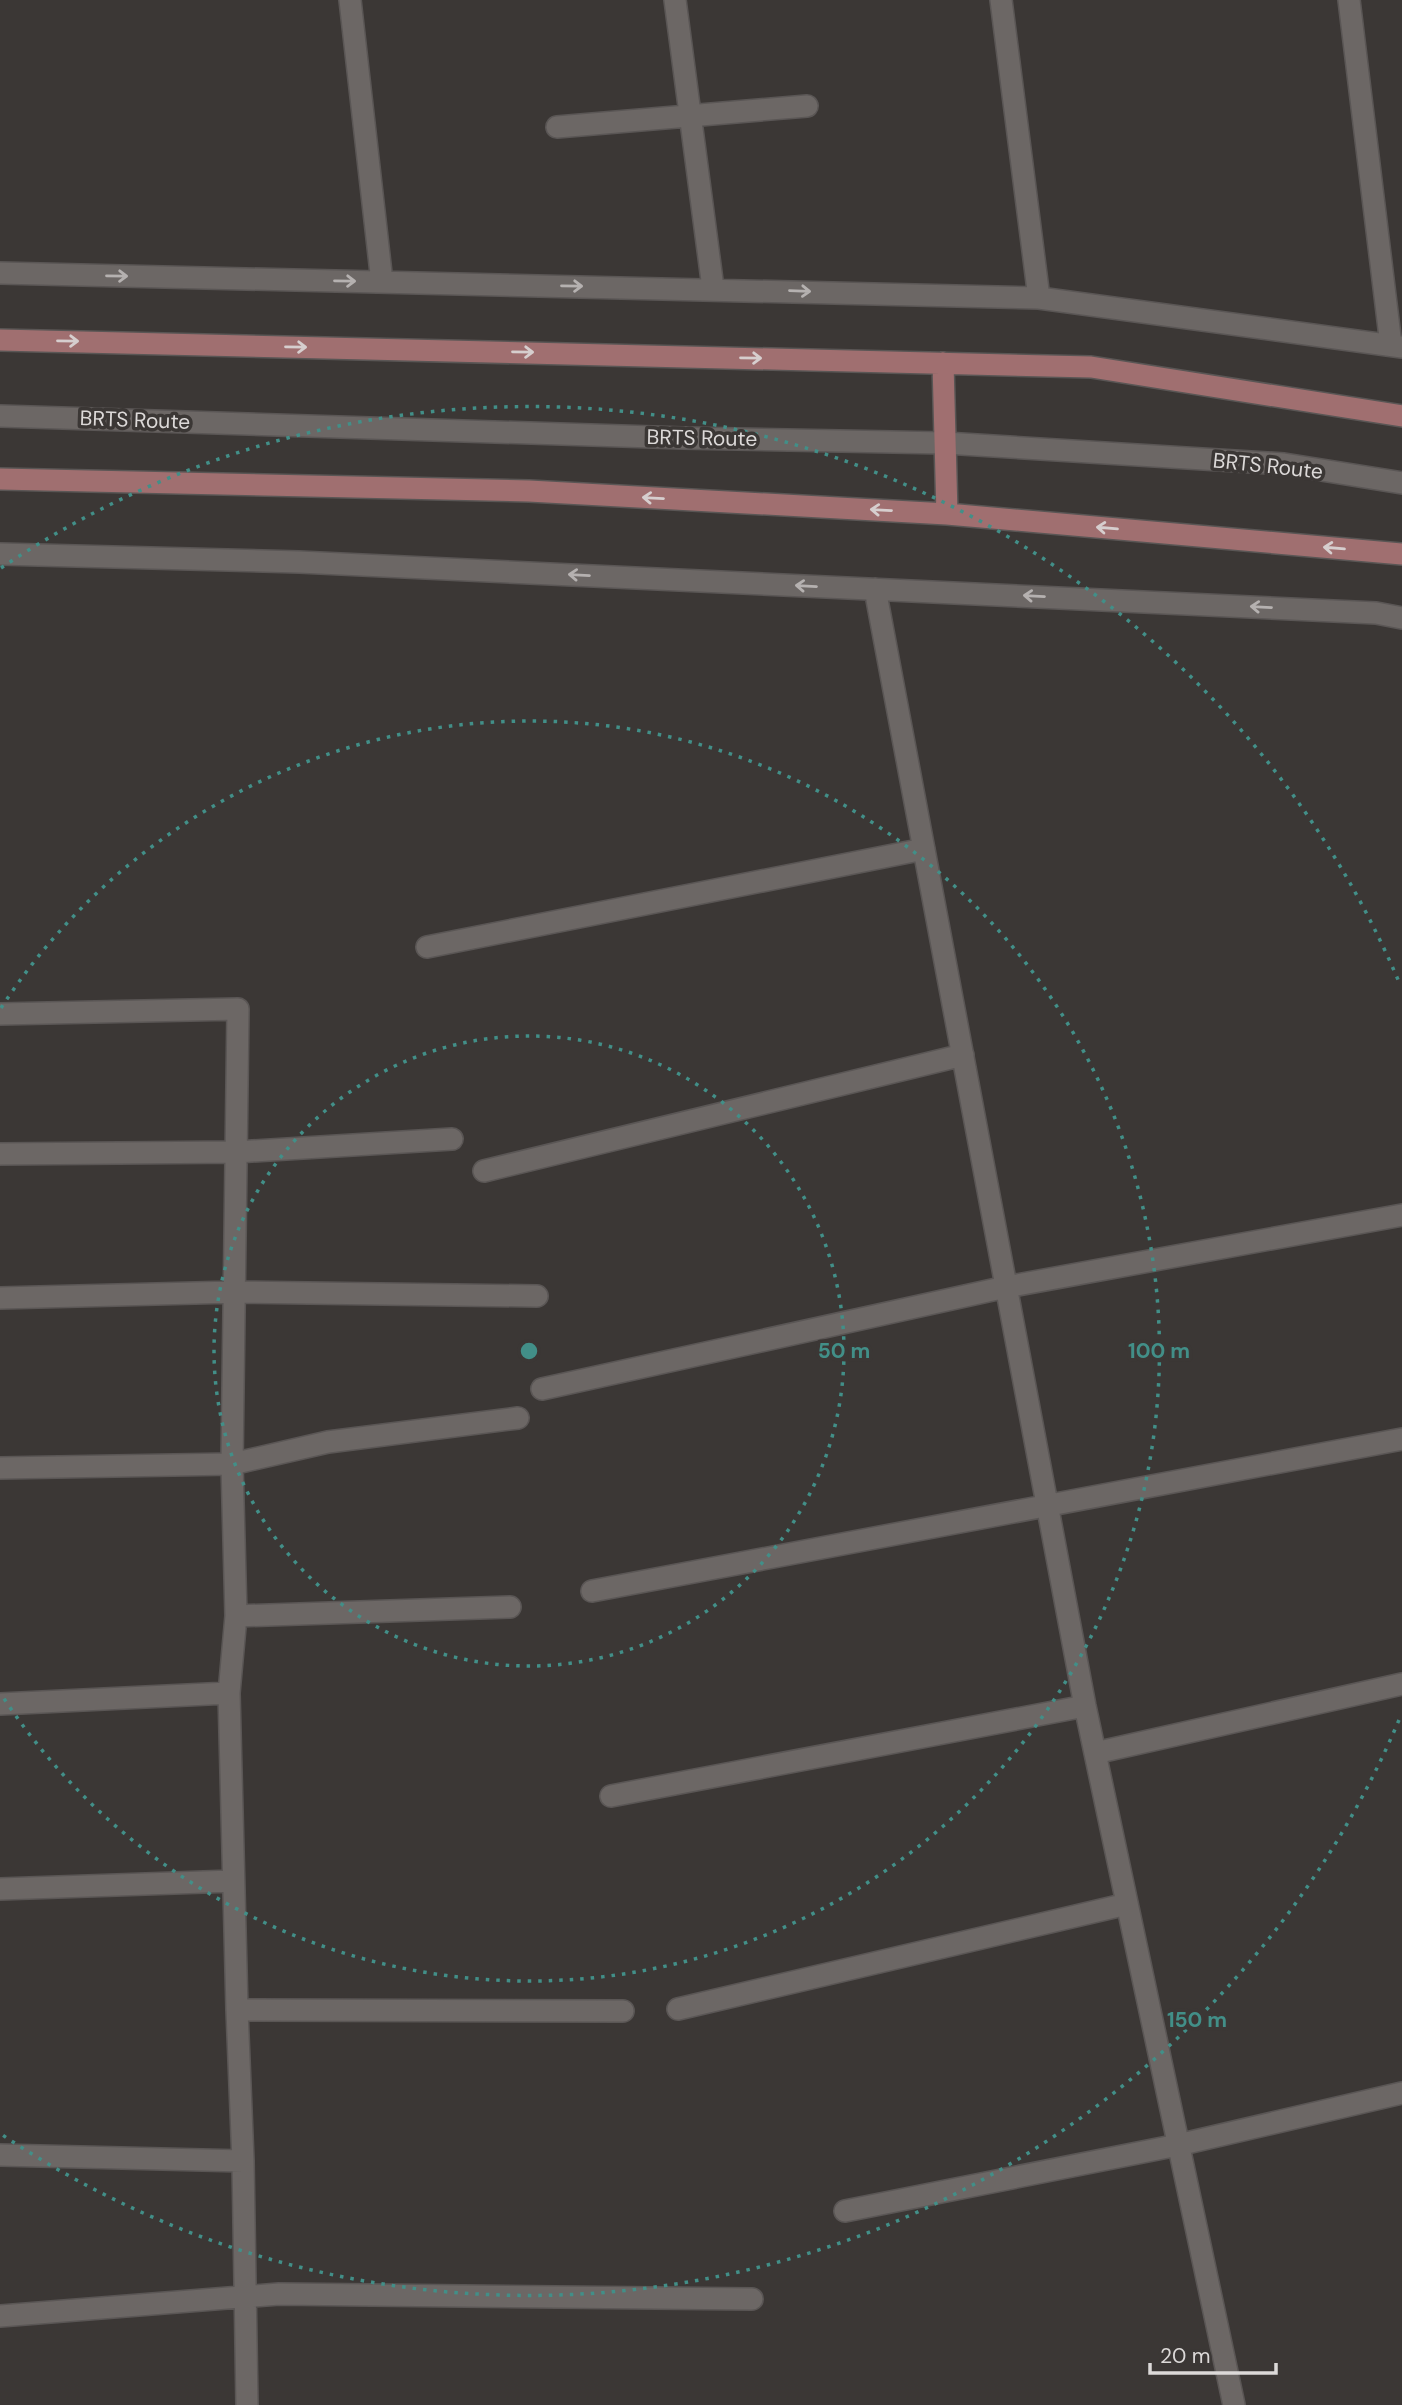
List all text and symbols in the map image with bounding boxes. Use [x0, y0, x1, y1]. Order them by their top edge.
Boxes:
one-way arrow [105, 269, 128, 282]
one-way arrow [333, 274, 356, 288]
one-way arrow [560, 279, 583, 293]
one-way arrow [788, 284, 811, 298]
one-way arrow [56, 334, 79, 348]
one-way arrow [284, 340, 307, 353]
one-way arrow [511, 346, 534, 359]
one-way arrow [739, 351, 762, 365]
street label: BRTS Route [79, 404, 191, 436]
street label: BRTS Route [646, 423, 758, 453]
street label: BRTS Route [1212, 446, 1324, 486]
one-way arrow [643, 491, 665, 504]
one-way arrow [869, 504, 892, 517]
one-way arrow [1097, 521, 1119, 534]
one-way arrow [1323, 541, 1346, 554]
one-way arrow [568, 568, 591, 581]
one-way arrow [795, 579, 818, 592]
one-way arrow [1022, 590, 1045, 603]
one-way arrow [1250, 601, 1273, 614]
text: 50 m [818, 1337, 870, 1365]
text: 100 m [1128, 1337, 1190, 1365]
centre of rings [517, 1339, 541, 1363]
text: 150 m [1167, 2006, 1227, 2034]
scale bar [1150, 2332, 1276, 2376]
text: 20 m [1160, 2342, 1211, 2370]

